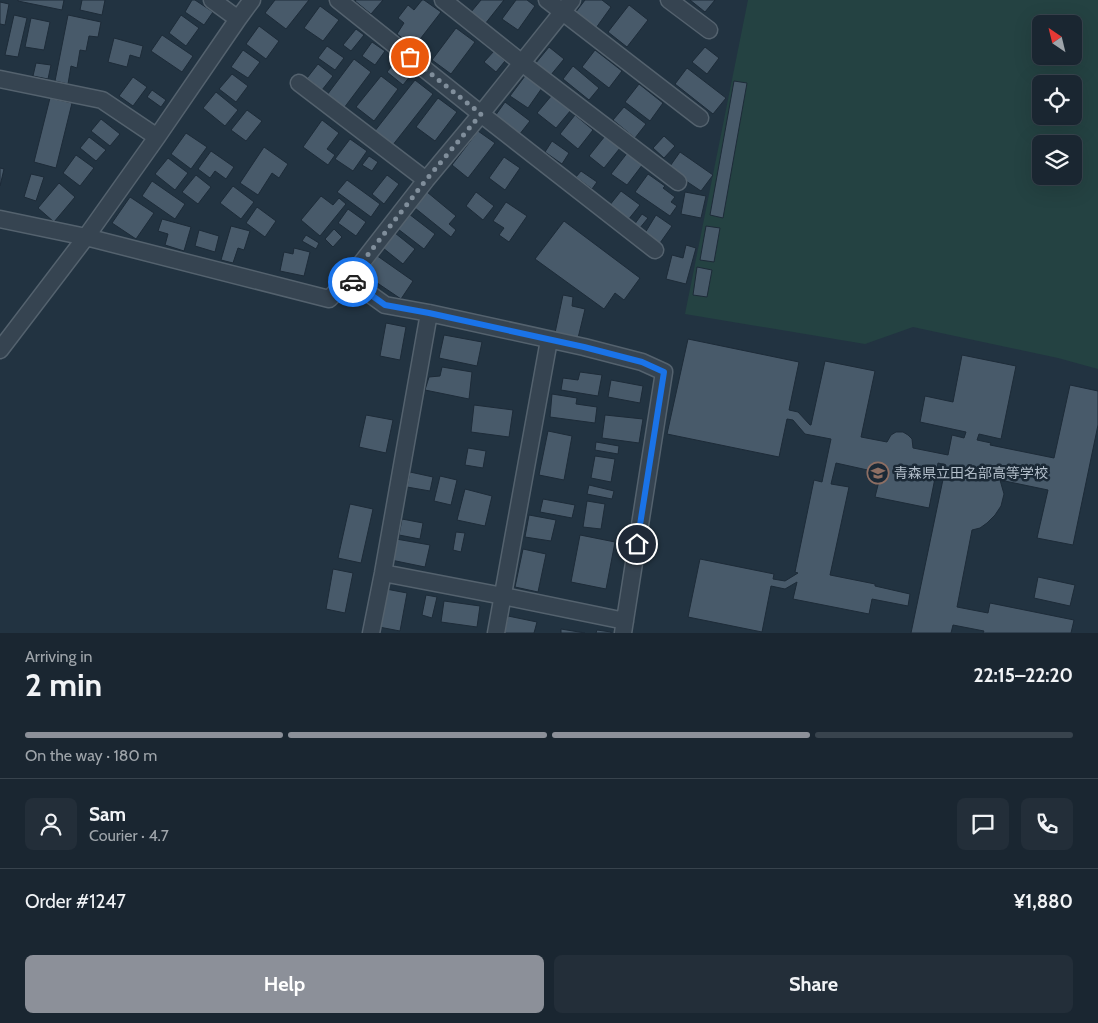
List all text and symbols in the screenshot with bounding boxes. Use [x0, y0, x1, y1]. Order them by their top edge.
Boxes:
north arrow [1032, 15, 1082, 65]
map controls [1032, 15, 1082, 185]
pin [389, 36, 431, 78]
icon: bag [396, 43, 424, 71]
button: locate [1032, 75, 1082, 125]
button: layers [1032, 135, 1082, 185]
courier [328, 257, 378, 307]
icon: car [339, 268, 367, 296]
school or university icon: 青森県立田名部高等学校 [866, 461, 890, 485]
place label: 青森県立田名部高等学校 [894, 464, 1048, 482]
pin [616, 523, 658, 565]
icon: home [623, 530, 651, 558]
text: Arriving in [25, 647, 92, 666]
text: 22:15–22:20 [973, 664, 1073, 687]
text: 2 min [25, 665, 102, 704]
text: On the way · 180 m [25, 746, 157, 765]
button: person [25, 798, 77, 850]
button: chat [957, 798, 1009, 850]
button: phone [1021, 798, 1073, 850]
text: Sam [89, 803, 126, 826]
text: Courier · 4.7 [89, 826, 169, 845]
text: Order #1247 [25, 890, 126, 913]
text: ¥1,880 [1014, 890, 1073, 913]
button: Help [25, 955, 544, 1013]
button: Share [554, 955, 1073, 1013]

